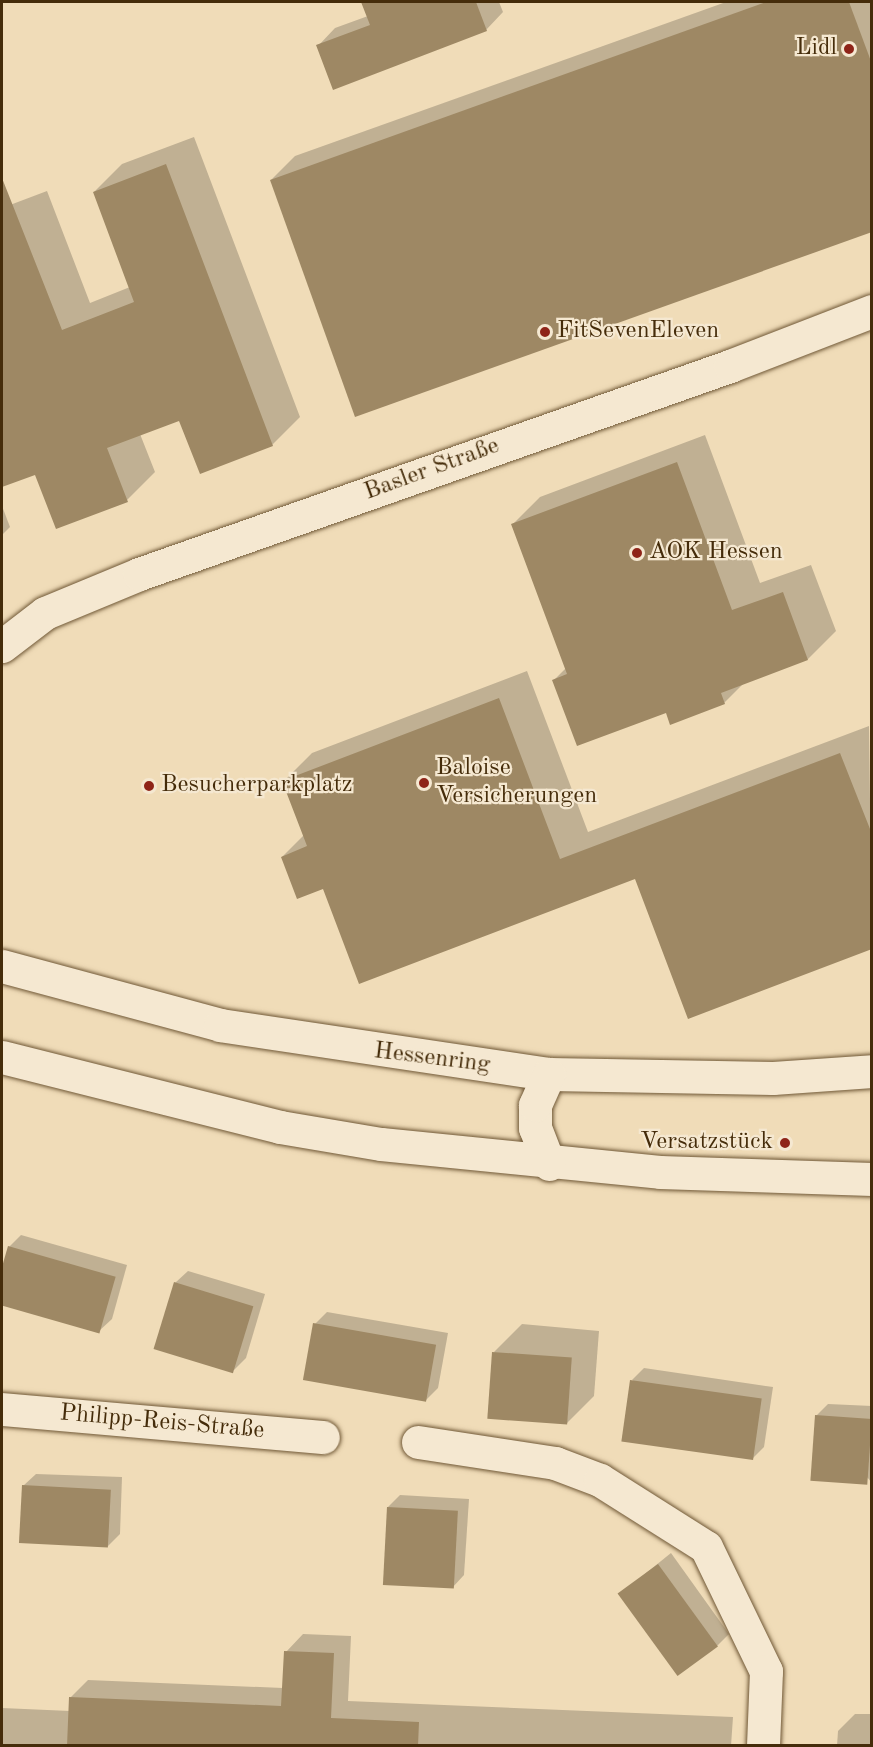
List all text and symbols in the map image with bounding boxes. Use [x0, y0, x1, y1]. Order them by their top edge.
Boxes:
place label: Lidl [795, 35, 837, 63]
marker: Lidl [842, 42, 856, 56]
place label: FitSevenEleven [557, 318, 719, 346]
marker: FitSevenEleven [538, 325, 552, 339]
street label: Basler Straße [361, 432, 503, 508]
place label: AOK Hessen [649, 539, 783, 567]
marker: AOK Hessen [630, 546, 644, 560]
place label: Baloise Versicherungen [436, 755, 597, 811]
place label: Besucherparkplatz [161, 772, 353, 800]
marker: Baloise Versicherungen [417, 776, 431, 790]
marker: Besucherparkplatz [142, 779, 156, 793]
street label: Hessenring [372, 1038, 492, 1080]
place label: Versatzstück [640, 1129, 773, 1157]
marker: Versatzstück [778, 1136, 792, 1150]
street label: Philipp-Reis-Straße [59, 1400, 265, 1446]

